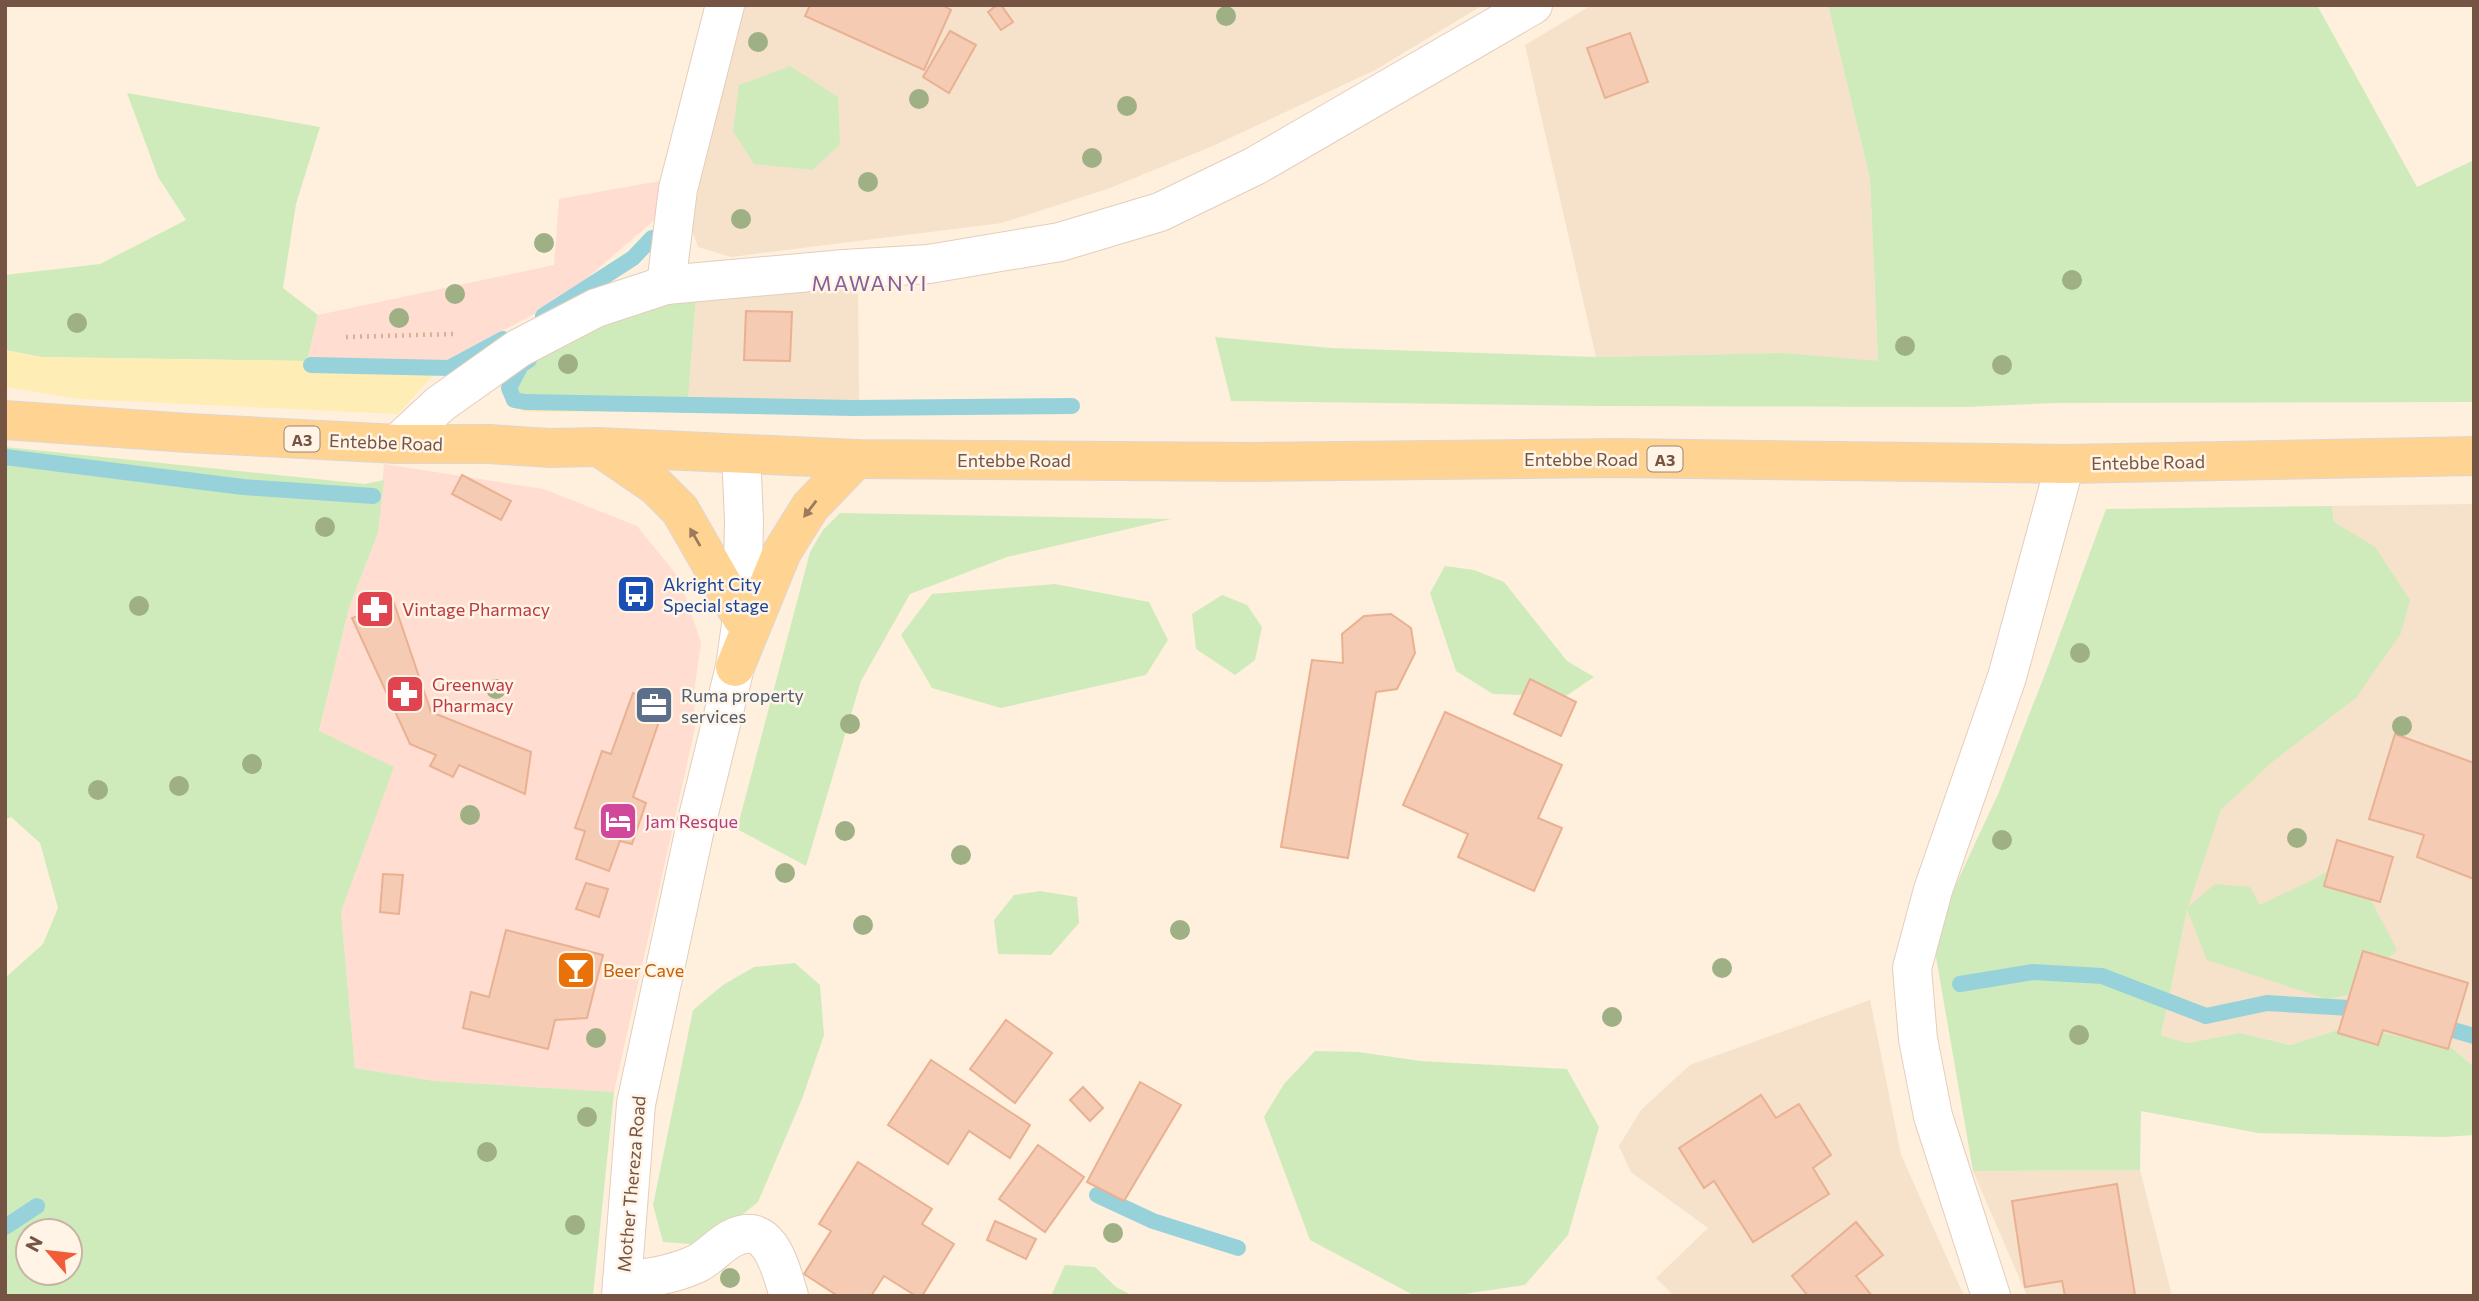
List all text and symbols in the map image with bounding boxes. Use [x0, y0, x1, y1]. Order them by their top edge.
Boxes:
district label: MAWANYI [812, 270, 928, 295]
road number: A3 [284, 426, 320, 452]
street label: Entebbe Road [329, 429, 443, 455]
road number: A3 [1648, 446, 1682, 472]
street label: Entebbe Road [1524, 448, 1638, 470]
street label: Entebbe Road [957, 449, 1071, 471]
street label: Entebbe Road [2091, 450, 2205, 474]
one-way arrow [803, 500, 817, 518]
one-way arrow [690, 527, 702, 547]
bus stop icon: Akright City Special stage [615, 573, 657, 615]
place label: Akright City Special stage [663, 573, 769, 616]
pharmacy icon: Vintage Pharmacy [354, 588, 396, 630]
place label: Vintage Pharmacy [402, 598, 550, 620]
pharmacy icon: Greenway Pharmacy [384, 673, 426, 715]
place label: Greenway Pharmacy [432, 673, 514, 716]
office icon: Ruma property services [633, 684, 675, 726]
place label: Ruma property services [681, 684, 804, 727]
hotel icon: Jam Resque [597, 800, 639, 842]
place label: Jam Resque [645, 810, 738, 832]
bar icon: Beer Cave [555, 949, 597, 991]
place label: Beer Cave [603, 959, 684, 981]
street label: Mother Thereza Road [612, 1095, 650, 1273]
north arrow [14, 1217, 84, 1287]
text: N [20, 1232, 47, 1255]

